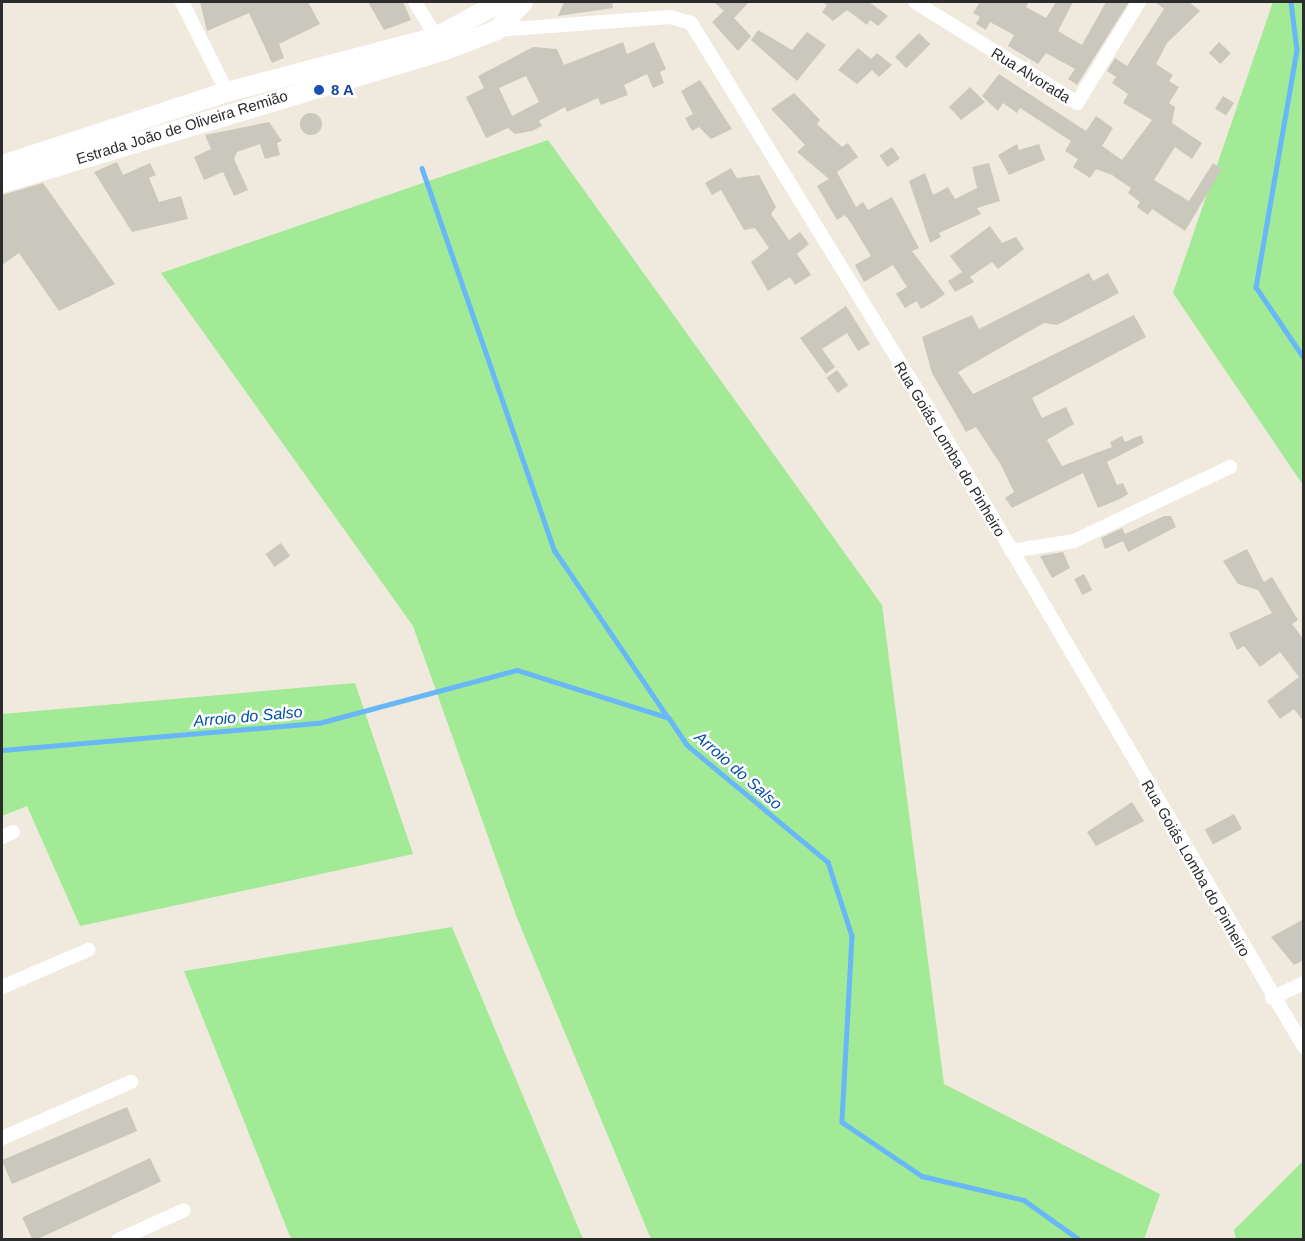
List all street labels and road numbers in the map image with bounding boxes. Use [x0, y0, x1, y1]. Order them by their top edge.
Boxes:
street label: Rua Alvorada [988, 43, 1074, 107]
street label: Estrada João de Oliveira Remião [74, 86, 290, 168]
street label: Rua Goiás Lomba do Pinheiro [891, 358, 1009, 540]
street label: Rua Goiás Lomba do Pinheiro [1138, 776, 1254, 960]

